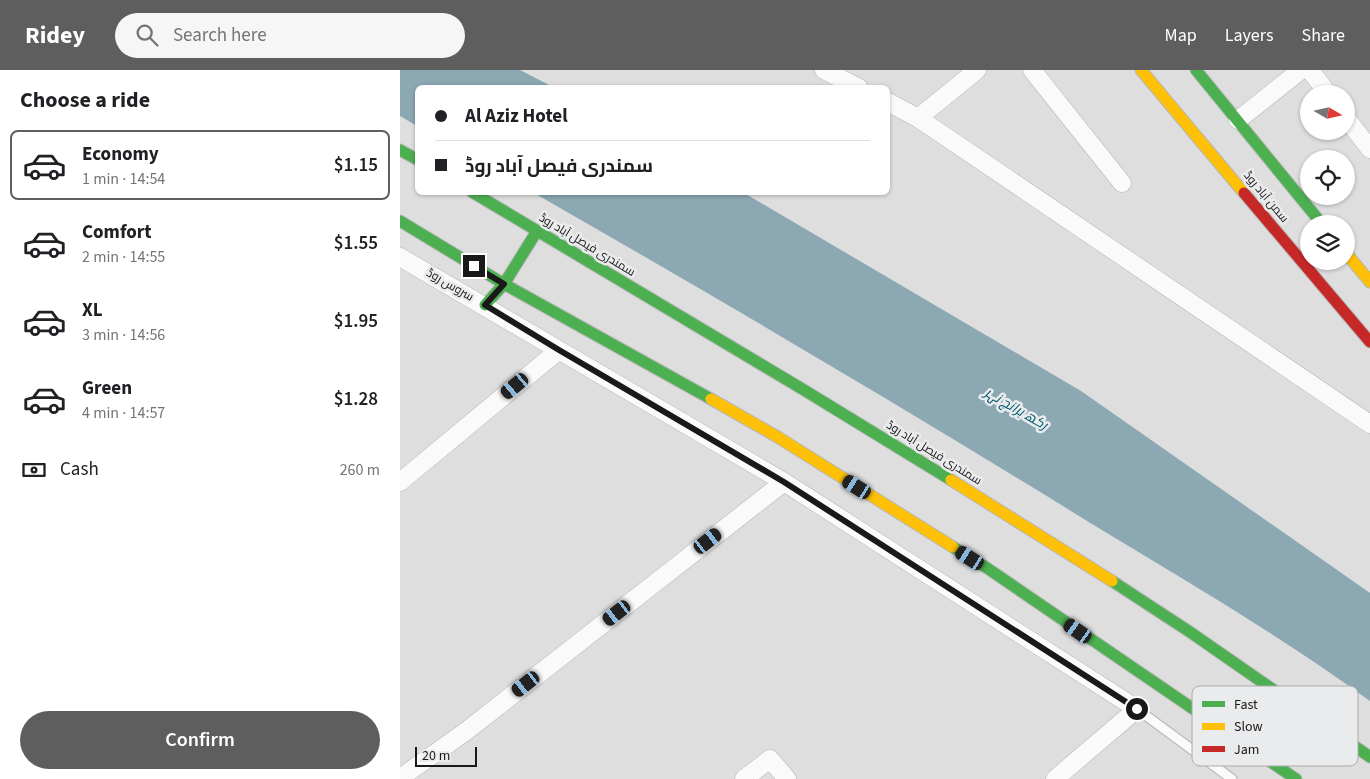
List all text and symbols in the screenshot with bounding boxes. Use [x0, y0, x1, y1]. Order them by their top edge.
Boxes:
search box [115, 13, 465, 58]
text: Ridey [25, 18, 85, 53]
icon: search [133, 21, 161, 49]
text: Search here [173, 22, 267, 49]
text: Map [1165, 23, 1197, 48]
text: Layers [1225, 23, 1274, 48]
text: Share [1302, 23, 1345, 48]
text: Choose a ride [20, 84, 150, 116]
north arrow [1300, 85, 1355, 140]
map controls [1300, 85, 1355, 270]
text: Al Aziz Hotel [465, 103, 568, 130]
text: Economy [82, 141, 159, 168]
icon: car [22, 143, 67, 188]
button: locate [1300, 150, 1355, 205]
text: $1.15 [334, 152, 378, 179]
text: سمندری فیصل آباد روڈ [465, 153, 653, 180]
text: 1 min · 14:54 [82, 168, 165, 190]
street label: سمن آباد روڈ [1239, 168, 1293, 226]
street label: سمندری فیصل آباد روڈ [536, 209, 638, 281]
button: layers [1300, 215, 1355, 270]
text: Comfort [82, 219, 152, 246]
icon: car [22, 221, 67, 266]
text: $1.55 [334, 230, 378, 257]
text: 2 min · 14:55 [82, 246, 165, 268]
route end [463, 255, 485, 277]
street label: سروس روڈ [423, 265, 477, 305]
text: XL [82, 297, 103, 324]
icon: car [22, 299, 67, 344]
text: $1.95 [334, 308, 378, 335]
text: 3 min · 14:56 [82, 324, 165, 346]
car [498, 371, 531, 401]
text: Green [82, 375, 132, 402]
icon: car [22, 377, 67, 422]
water label: رکھ برانچ نہر [979, 382, 1052, 436]
text: $1.28 [334, 386, 378, 413]
text: 4 min · 14:57 [82, 402, 165, 424]
street label: سمندری فیصل آباد روڈ [883, 417, 985, 489]
icon: cash [20, 456, 48, 484]
text: Cash [60, 456, 99, 483]
text: 260 m [340, 459, 380, 481]
car [840, 473, 873, 501]
car [691, 526, 724, 556]
car [953, 544, 986, 572]
car [600, 598, 633, 628]
car [1061, 616, 1094, 646]
car [509, 669, 542, 699]
legend [1192, 686, 1358, 766]
text: Fast [1234, 695, 1258, 715]
route start [1126, 698, 1148, 720]
button: Confirm [20, 711, 380, 769]
text: Slow [1234, 717, 1263, 737]
text: Jam [1234, 740, 1259, 760]
scale bar [415, 744, 478, 767]
text: 20 m [422, 746, 450, 766]

